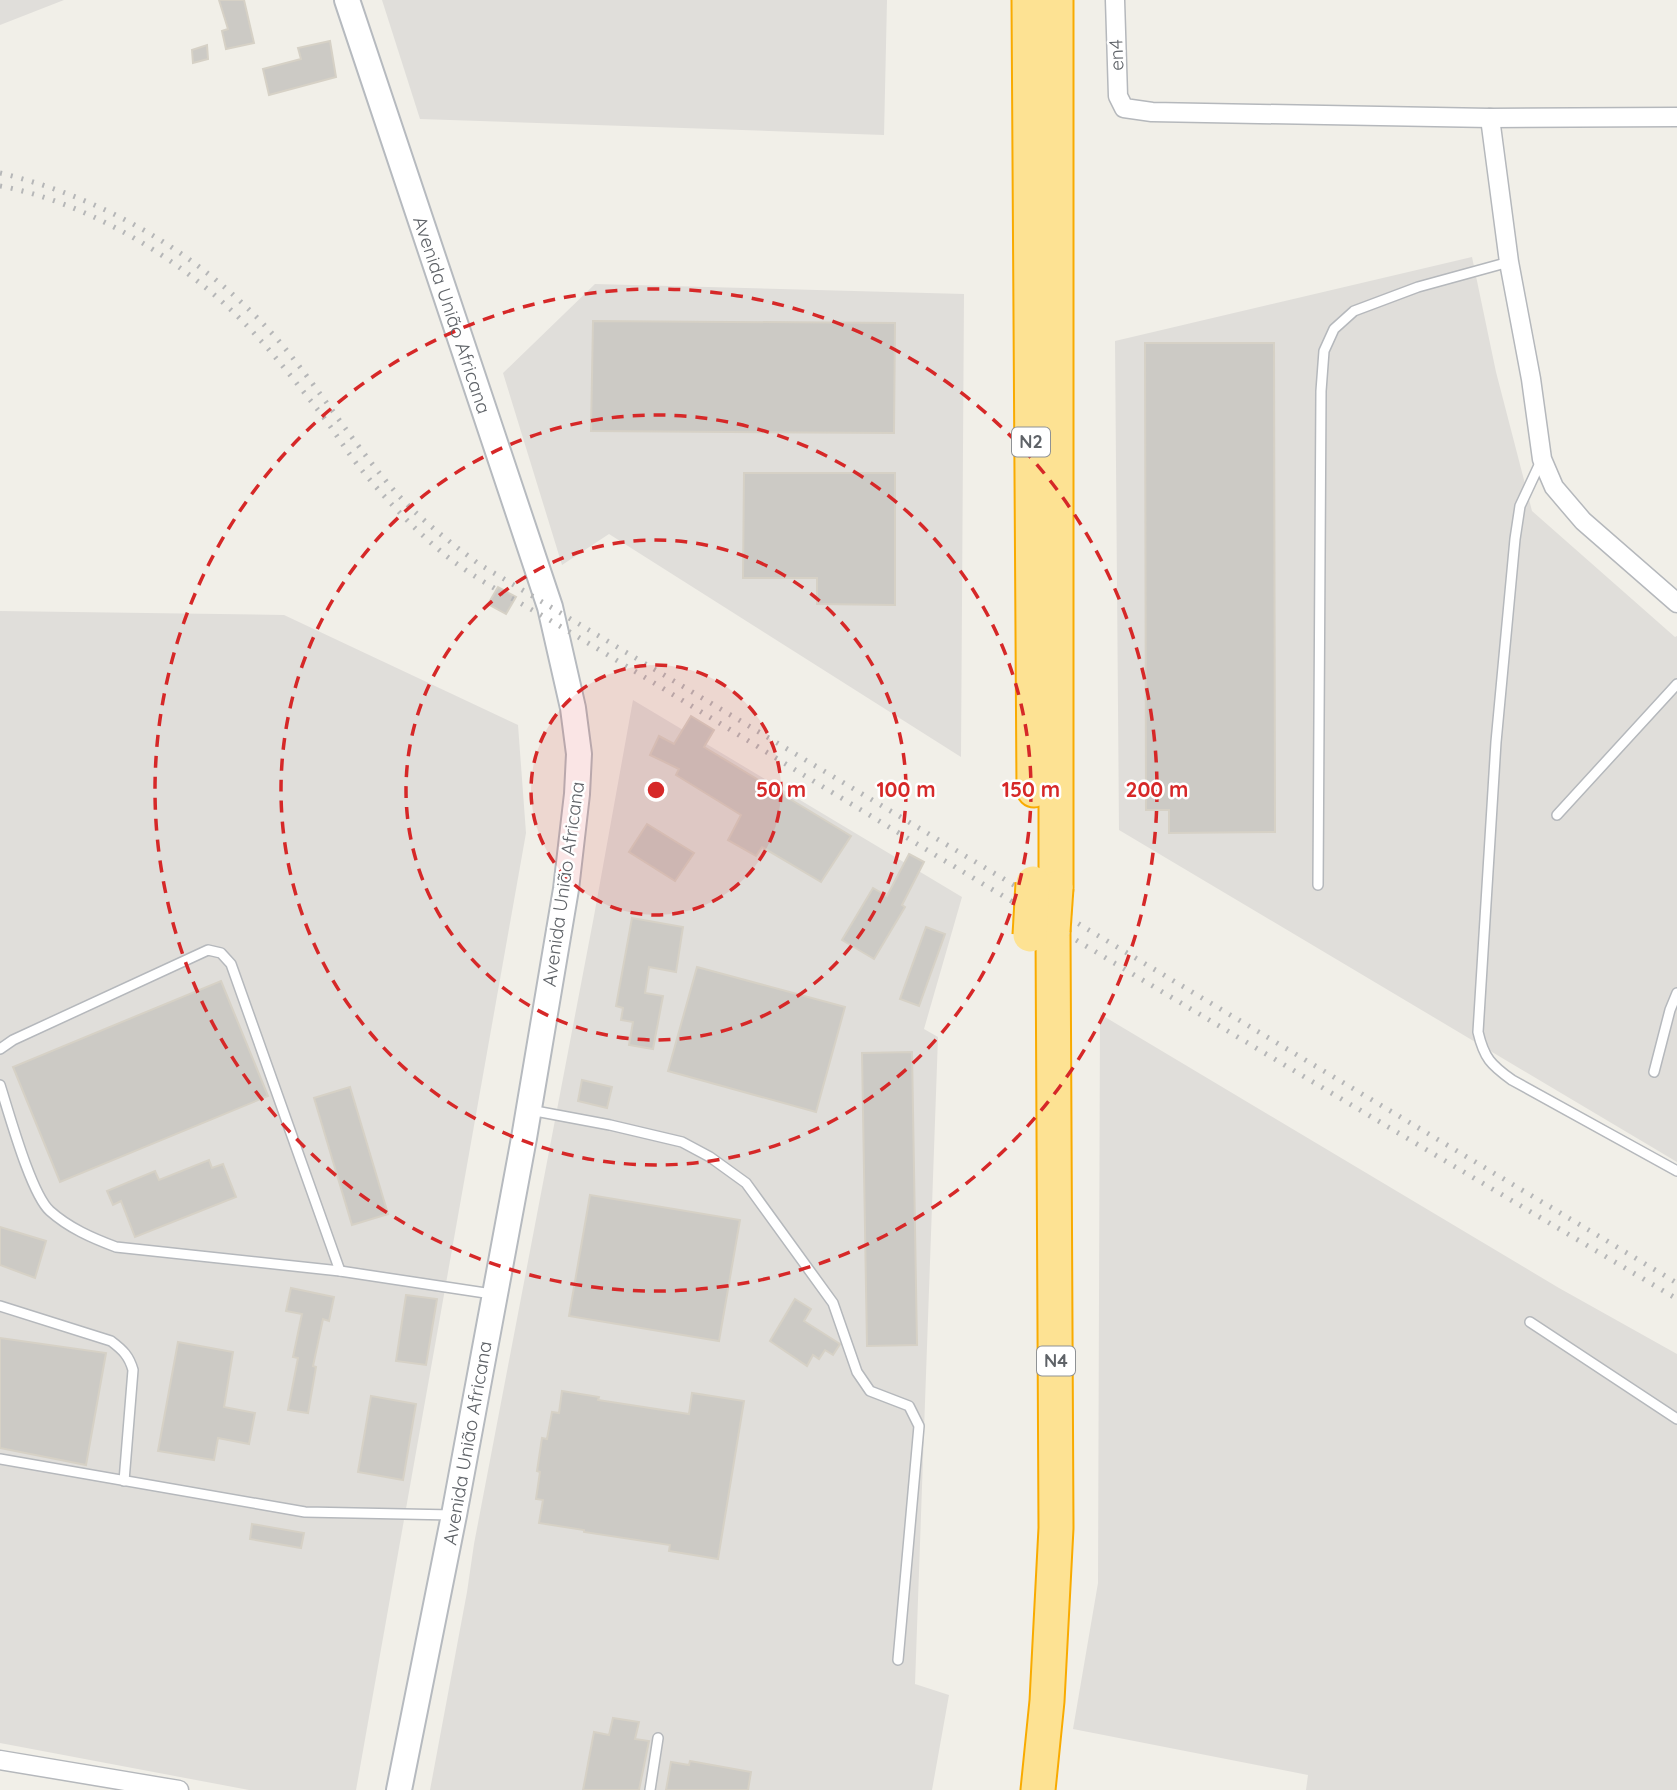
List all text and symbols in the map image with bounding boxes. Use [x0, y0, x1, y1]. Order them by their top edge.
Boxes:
street label: en4 [1103, 39, 1129, 71]
street label: Avenida União Africana [408, 213, 497, 417]
road number: N2 [1012, 428, 1050, 457]
text: 50 m [756, 776, 806, 802]
text: 100 m [876, 776, 936, 802]
text: 150 m [1002, 776, 1060, 802]
text: 200 m [1126, 776, 1188, 802]
centre of rings [644, 778, 668, 802]
street label: Avenida União Africana [537, 780, 589, 988]
street label: Avenida União Africana [437, 1339, 497, 1547]
road number: N4 [1037, 1346, 1075, 1376]

